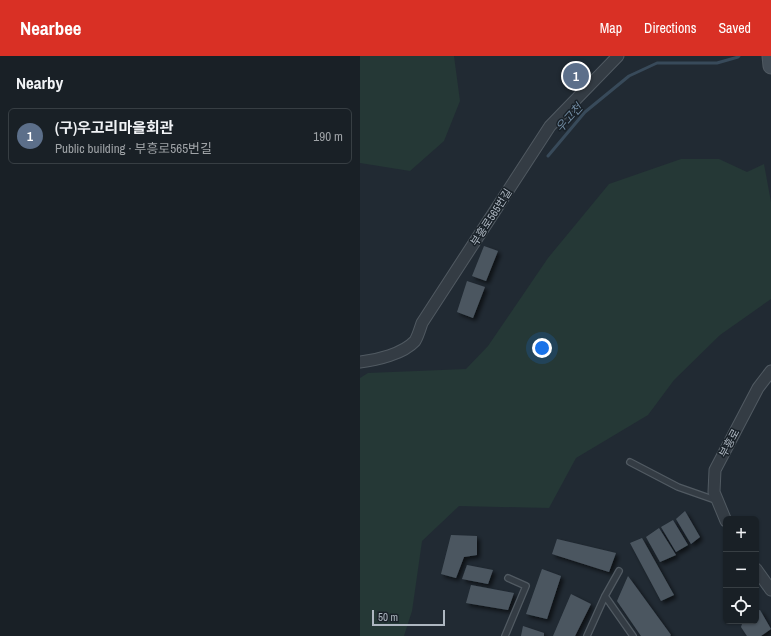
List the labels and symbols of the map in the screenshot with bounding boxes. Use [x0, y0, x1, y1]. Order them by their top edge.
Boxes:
pin: 1 [563, 61, 589, 91]
water label: 우고천 [552, 99, 587, 136]
street label: 부흥로565번길 [467, 186, 515, 248]
your location [532, 338, 552, 358]
street label: 부흥로 [716, 426, 742, 460]
scale bar [372, 608, 445, 627]

